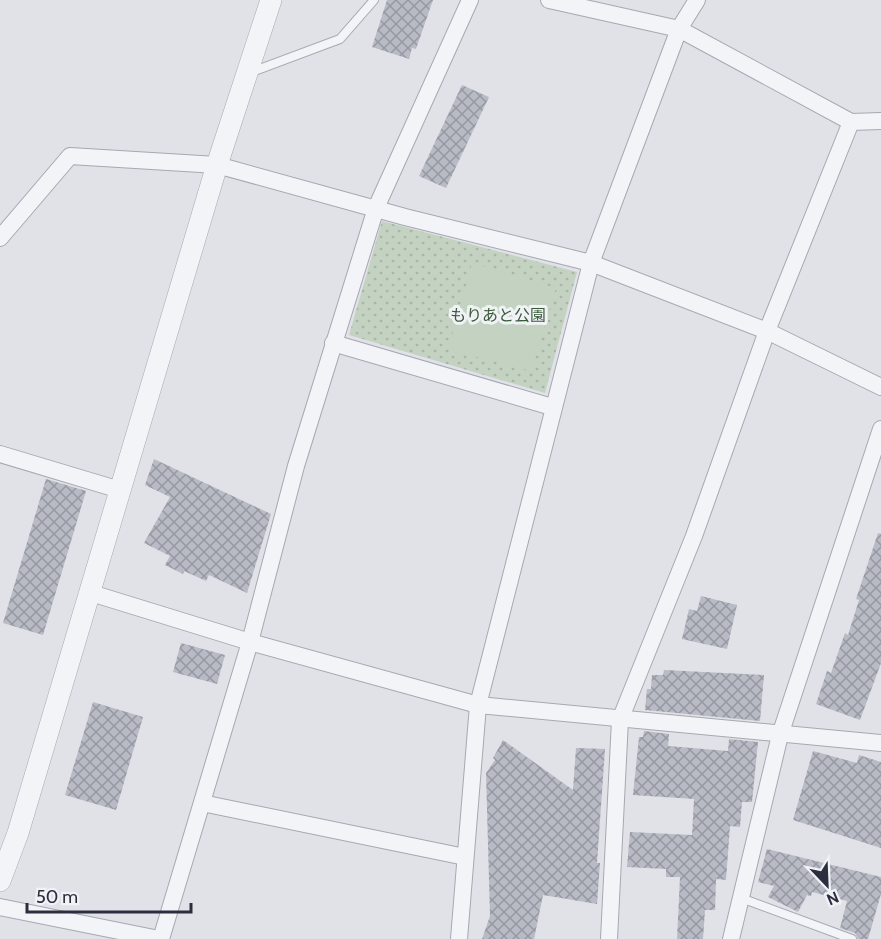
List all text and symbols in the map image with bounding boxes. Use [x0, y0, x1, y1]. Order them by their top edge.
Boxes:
park label: もりあと公園 [450, 306, 546, 325]
north arrow [797, 855, 857, 915]
scale bar [27, 876, 190, 914]
text: 50 m [36, 886, 78, 908]
text: N [824, 887, 842, 909]

